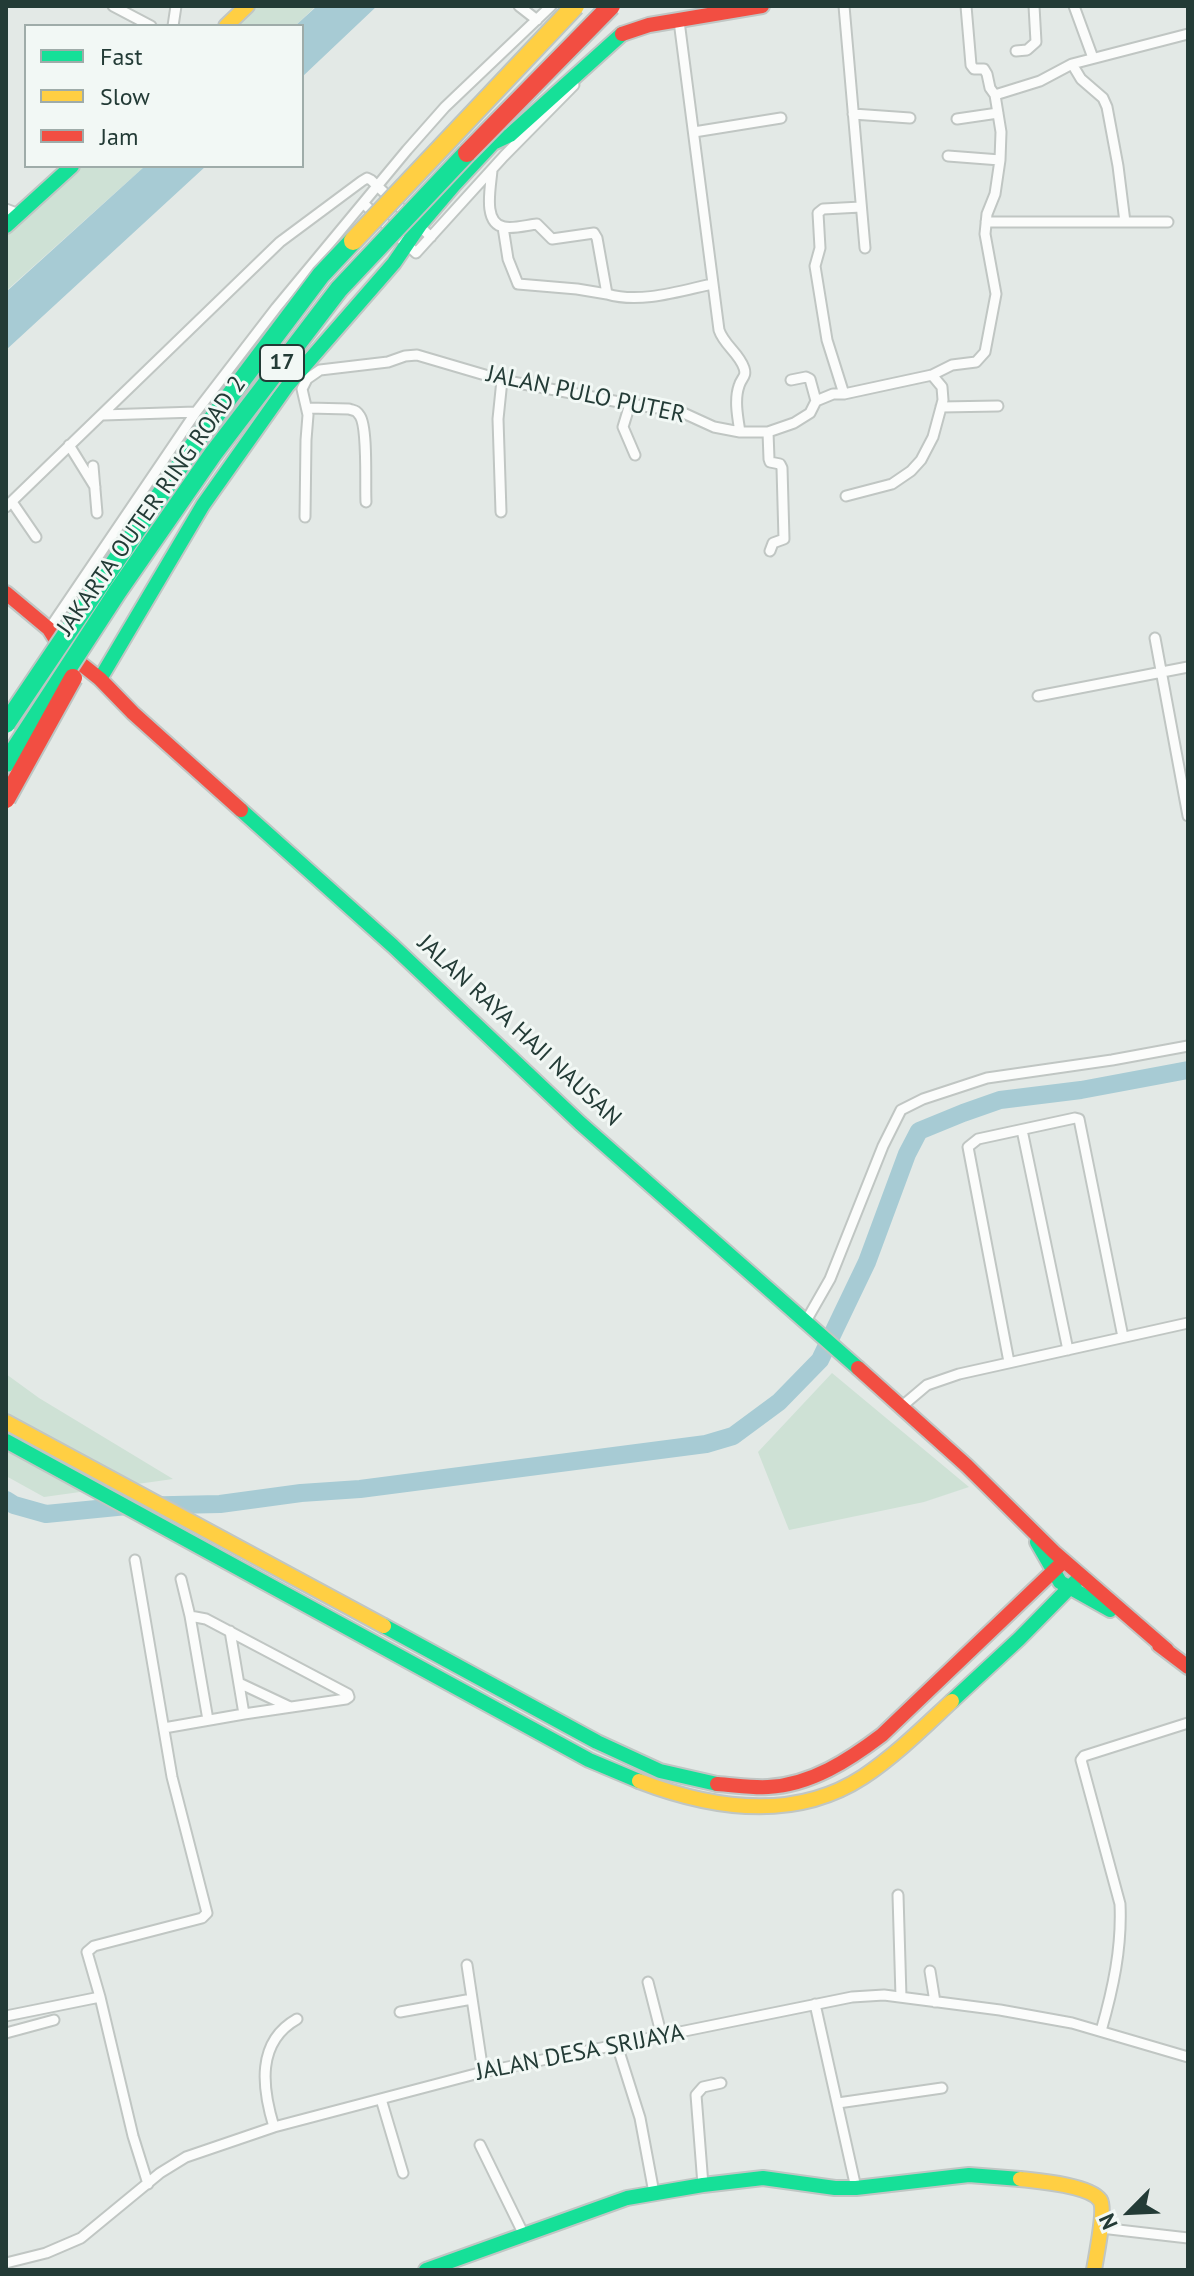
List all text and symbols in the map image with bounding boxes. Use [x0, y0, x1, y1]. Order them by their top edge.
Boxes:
legend [24, 24, 304, 168]
text: Fast [100, 41, 143, 72]
text: Slow [100, 81, 150, 112]
text: Jam [100, 121, 138, 152]
road number: 17 [260, 345, 304, 381]
street label: JALAN PULO PUTER [484, 360, 688, 430]
street label: JAKARTA OUTER RING ROAD 2 [51, 371, 253, 641]
street label: JALAN RAYA HAJI NAUSAN [411, 929, 627, 1133]
street label: JALAN DESA SRIJAYA [474, 2019, 686, 2087]
north arrow [1090, 2172, 1170, 2252]
text: N [1092, 2209, 1124, 2234]

